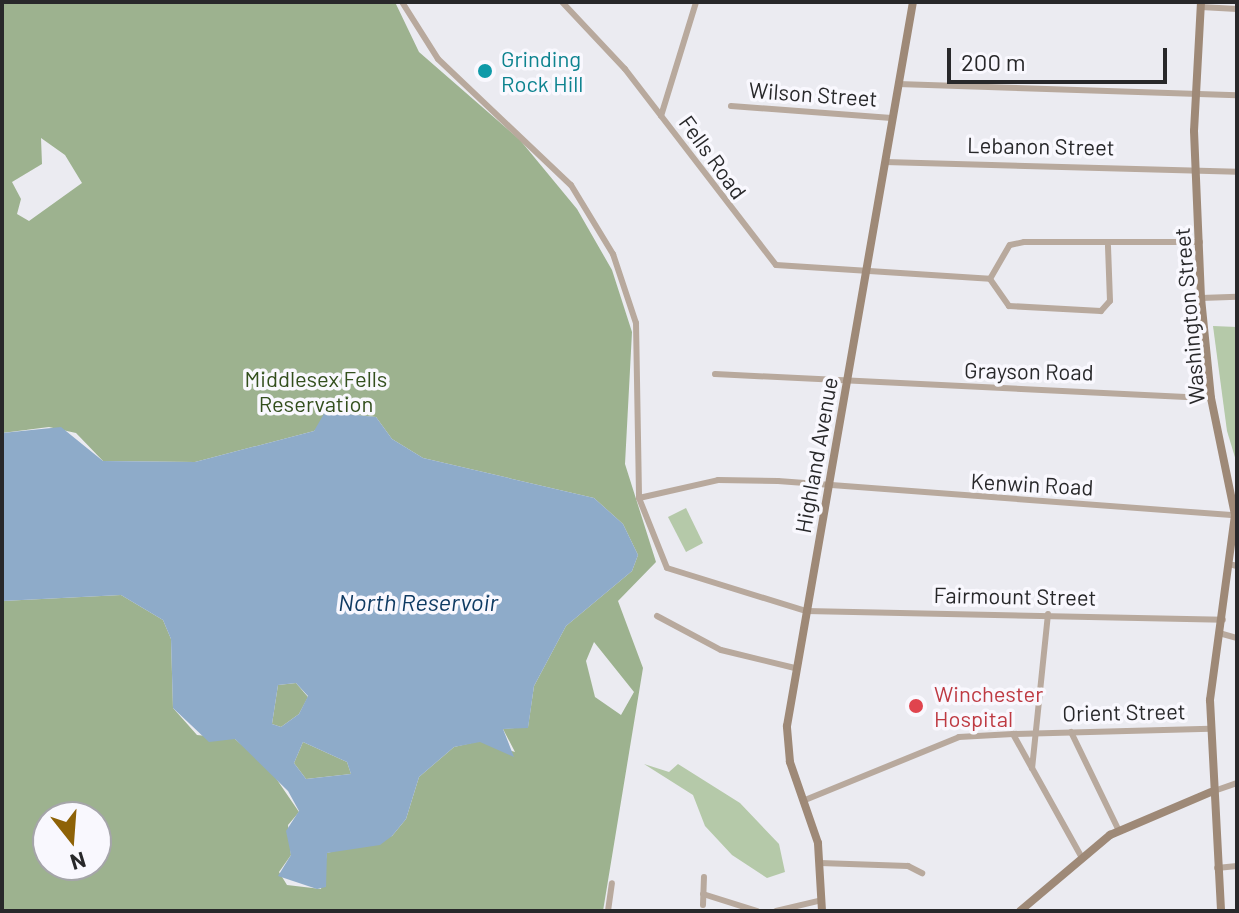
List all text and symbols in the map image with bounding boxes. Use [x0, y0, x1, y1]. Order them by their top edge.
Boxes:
scale bar [951, 32, 1171, 82]
place label: Grinding Rock Hill [501, 45, 583, 96]
text: 200 m [961, 47, 1026, 76]
marker: Grinding Rock Hill [476, 62, 494, 80]
street label: Wilson Street [748, 76, 878, 112]
street label: Fells Road [674, 110, 752, 204]
street label: Lebanon Street [967, 132, 1115, 160]
street label: Washington Street [1168, 227, 1210, 405]
street label: Grayson Road [964, 357, 1094, 385]
park label: Middlesex Fells Reservation [245, 365, 387, 416]
street label: Highland Avenue [789, 375, 843, 535]
street label: Kenwin Road [970, 468, 1094, 500]
street label: Fairmount Street [933, 581, 1097, 611]
water label: North Reservoir [338, 588, 498, 616]
place label: Winchester Hospital [934, 680, 1043, 732]
marker: Winchester Hospital [905, 695, 927, 717]
street label: Orient Street [1062, 698, 1186, 726]
north arrow [32, 801, 112, 881]
text: N [68, 847, 89, 877]

